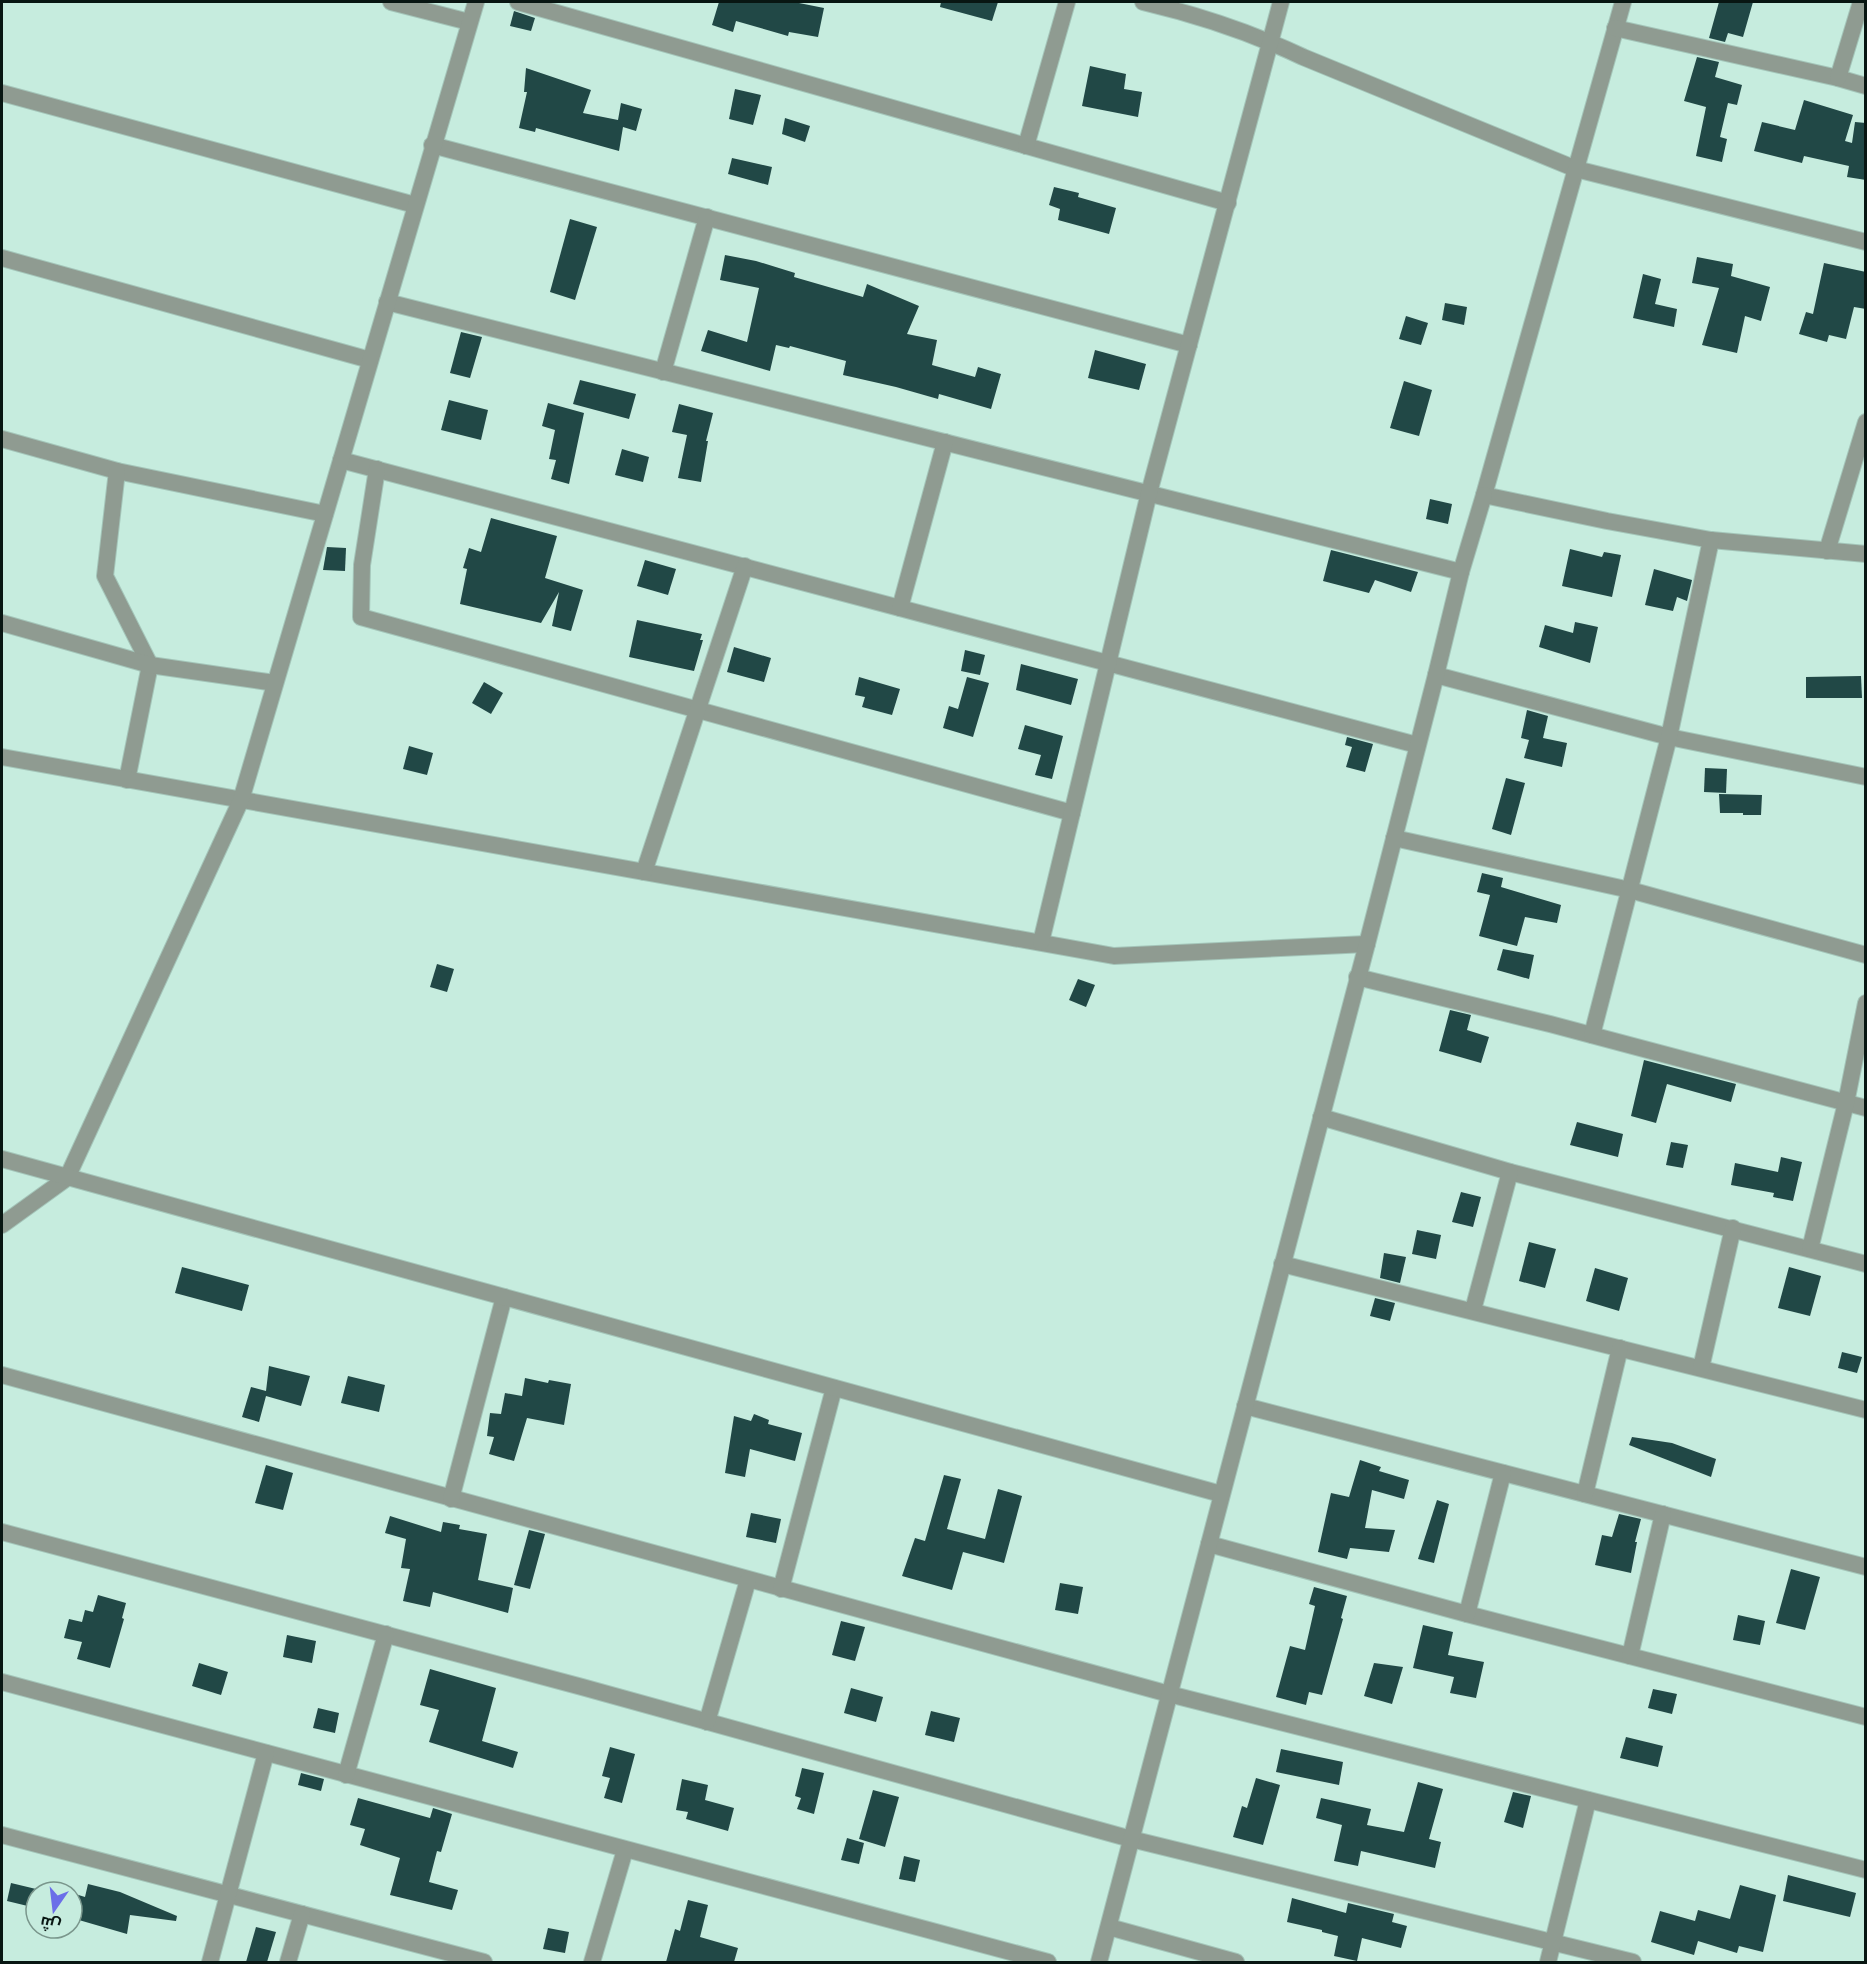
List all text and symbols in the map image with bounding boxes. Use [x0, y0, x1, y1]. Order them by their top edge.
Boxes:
north arrow [24, 1880, 84, 1940]
text: ش [38, 1912, 63, 1937]

